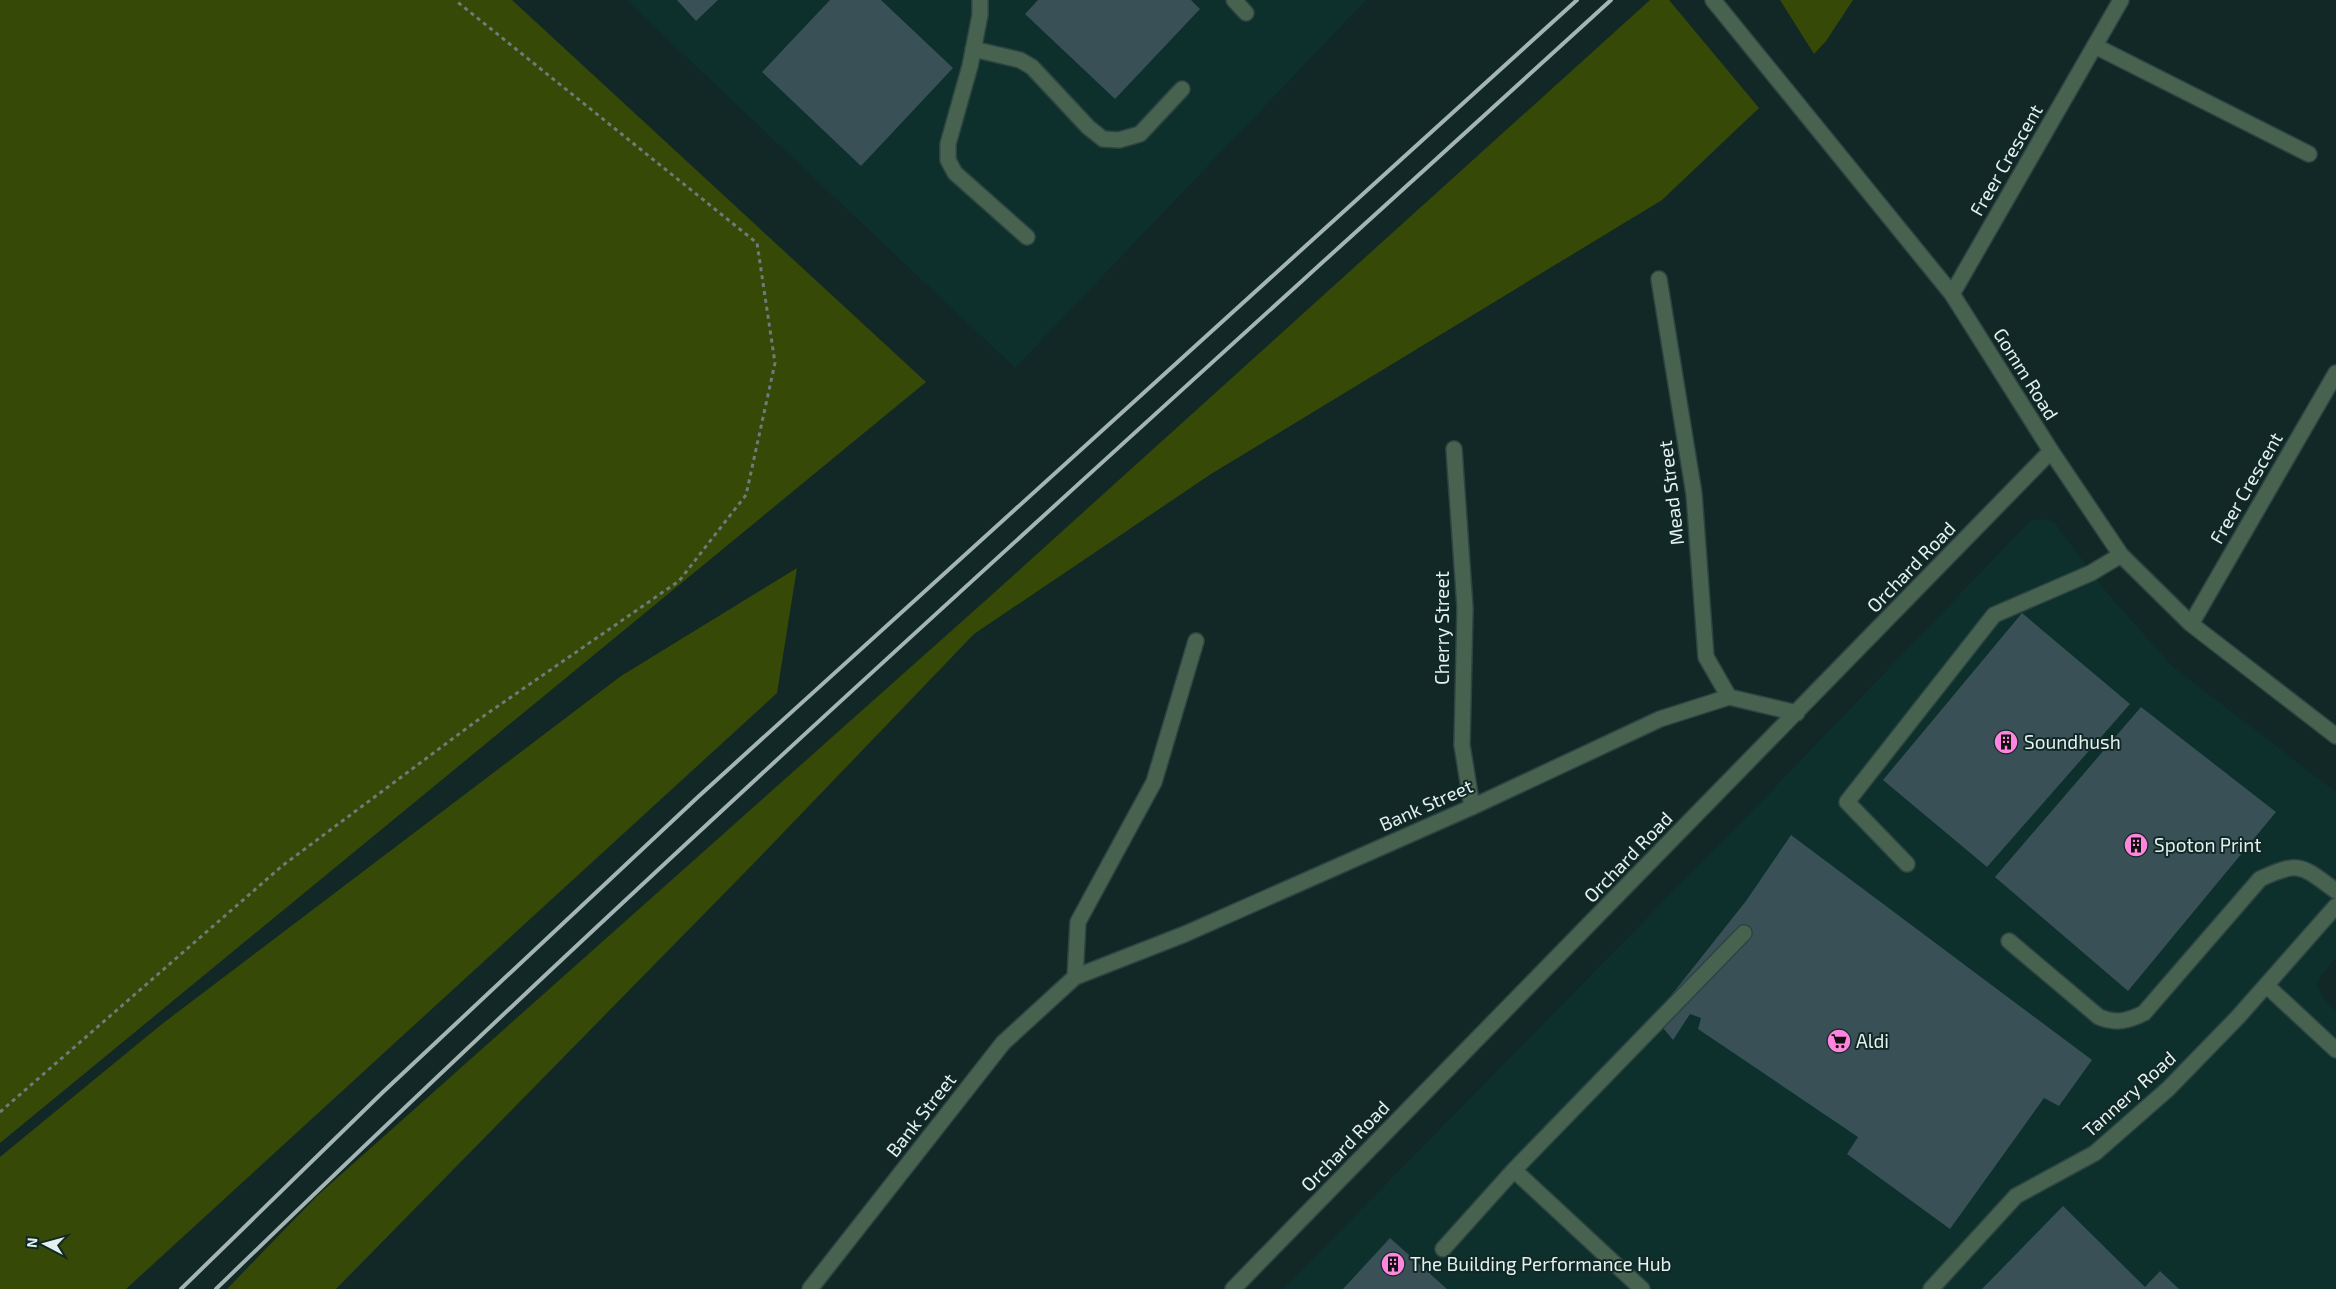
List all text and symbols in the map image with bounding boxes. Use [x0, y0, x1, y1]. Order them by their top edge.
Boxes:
street label: Freer Crescent [1964, 100, 2047, 220]
street label: Gomm Road [1989, 324, 2064, 424]
street label: Freer Crescent [2204, 428, 2287, 548]
street label: Mead Street [1653, 439, 1688, 547]
street label: Orchard Road [1862, 517, 1960, 617]
street label: Cherry Street [1430, 571, 1453, 685]
building icon: Soundhush [1993, 729, 2019, 755]
place label: Soundhush [2024, 730, 2121, 753]
street label: Bank Street [1376, 774, 1476, 835]
street label: Orchard Road [1579, 807, 1677, 907]
building icon: Spoton Print [2123, 832, 2149, 858]
place label: Spoton Print [2154, 833, 2262, 856]
supermarket icon: Aldi [1826, 1028, 1852, 1054]
place label: Aldi [1856, 1029, 1889, 1052]
street label: Tannery Road [2077, 1046, 2180, 1141]
street label: Bank Street [881, 1068, 960, 1161]
street label: Orchard Road [1296, 1096, 1394, 1196]
north arrow [20, 1219, 70, 1269]
text: N [23, 1237, 41, 1249]
building icon: The Building Performance Hub [1380, 1251, 1406, 1277]
place label: The Building Performance Hub [1410, 1252, 1671, 1275]

